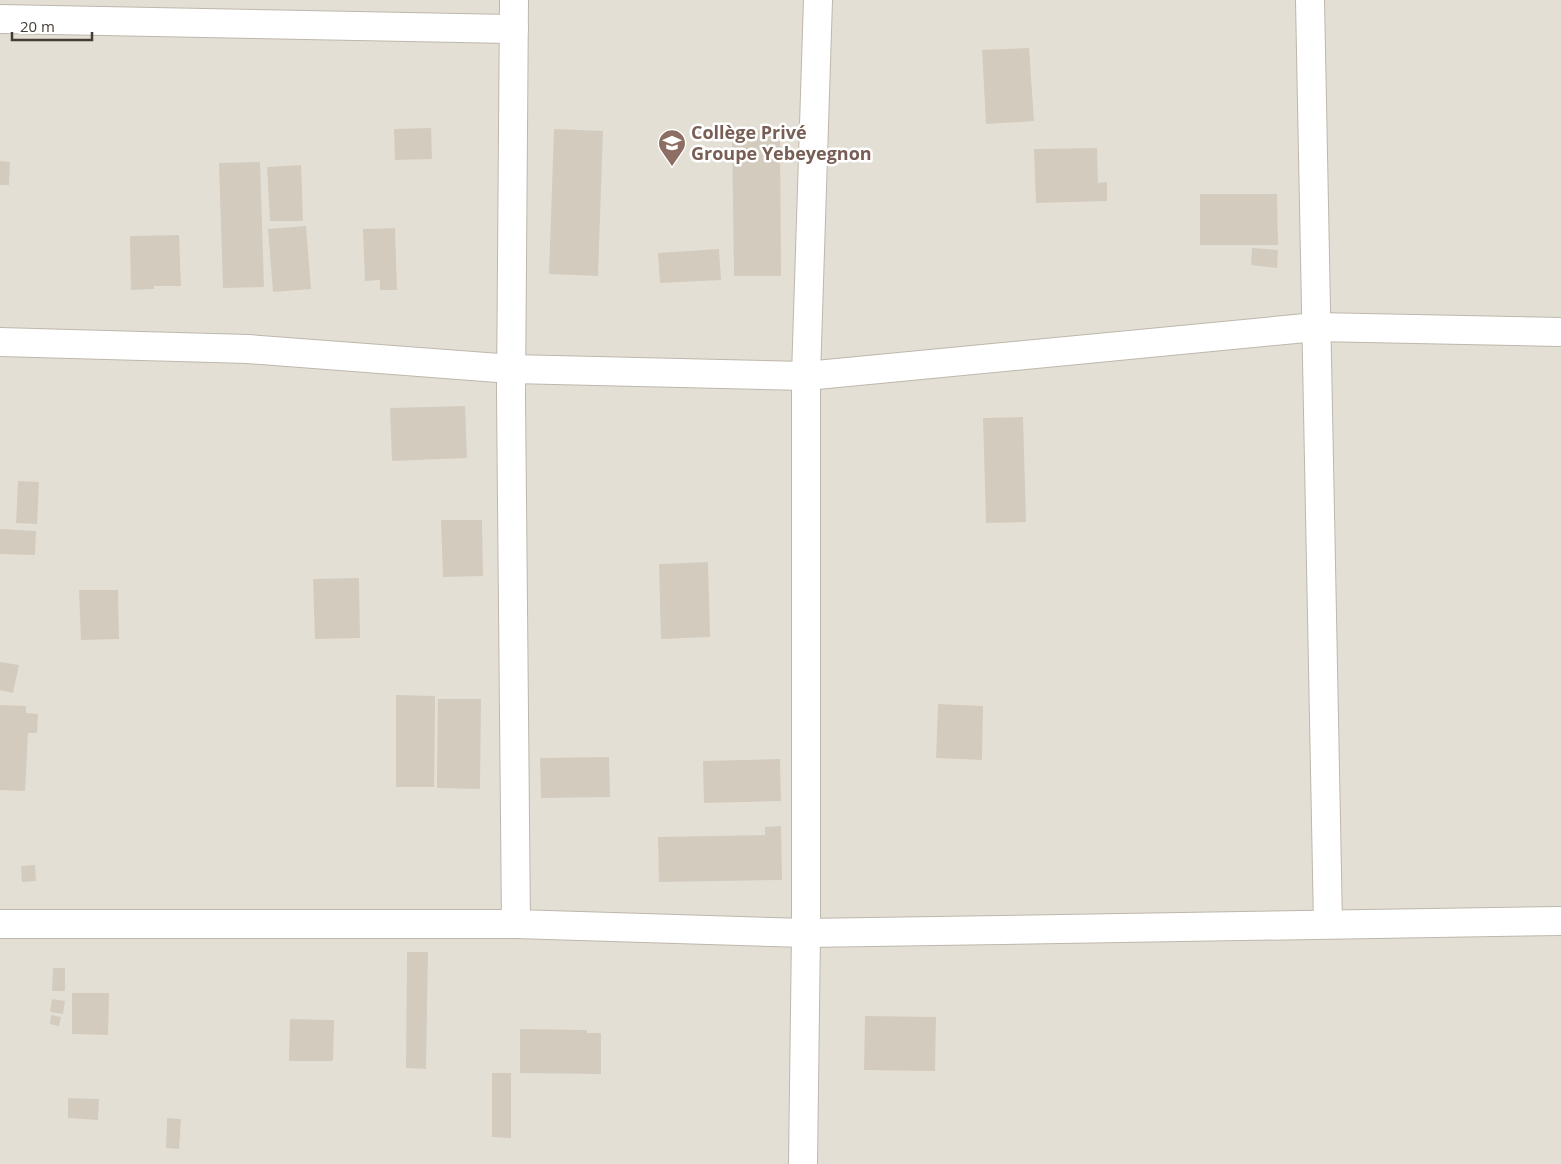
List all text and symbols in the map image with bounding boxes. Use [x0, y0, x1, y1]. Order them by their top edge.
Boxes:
scale bar [12, 10, 92, 42]
text: 20 m [20, 16, 55, 36]
place label: Collège Privé Groupe Yebeyegnon [691, 120, 872, 165]
school or university icon: Collège Privé Groupe Yebeyegnon [657, 128, 687, 167]

